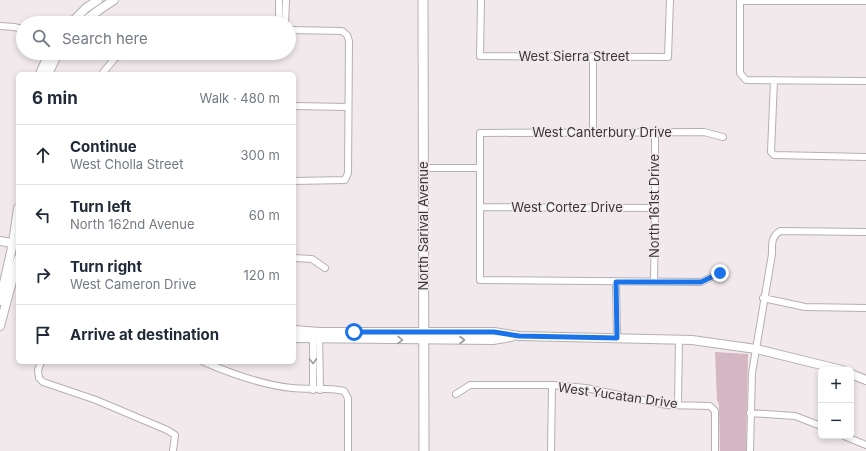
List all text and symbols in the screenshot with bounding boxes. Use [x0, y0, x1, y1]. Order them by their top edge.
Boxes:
search box [16, 16, 296, 60]
icon: search [30, 27, 52, 49]
text: Search here [62, 29, 148, 48]
street label: West Sierra Street [518, 48, 630, 64]
text: 6 min [32, 88, 78, 108]
text: Walk · 480 m [200, 90, 280, 106]
street label: West Canterbury Drive [532, 124, 672, 140]
text: Continue [70, 137, 137, 156]
icon: ahead [32, 144, 54, 166]
text: 300 m [241, 147, 280, 163]
street label: North 161st Drive [646, 154, 662, 258]
text: West Cholla Street [70, 156, 183, 172]
street label: North Sarival Avenue [415, 161, 431, 291]
text: Turn left [70, 197, 131, 216]
street label: West Cortez Drive [511, 199, 623, 215]
icon: left [32, 204, 54, 226]
text: 60 m [249, 207, 280, 223]
text: North 162nd Avenue [70, 216, 195, 232]
text: Turn right [70, 257, 142, 276]
icon: right [32, 264, 54, 286]
route end [711, 264, 729, 282]
text: 120 m [244, 267, 280, 283]
text: West Cameron Drive [70, 276, 196, 292]
route start [345, 323, 363, 341]
icon: arrive [32, 324, 54, 346]
text: Arrive at destination [70, 325, 219, 344]
one-way arrow [397, 336, 403, 344]
one-way arrow [459, 336, 465, 344]
one-way arrow [309, 358, 317, 364]
map controls [818, 367, 854, 439]
button: + [818, 367, 854, 403]
street label: West Yucatan Drive [557, 379, 679, 411]
button: − [818, 403, 854, 439]

